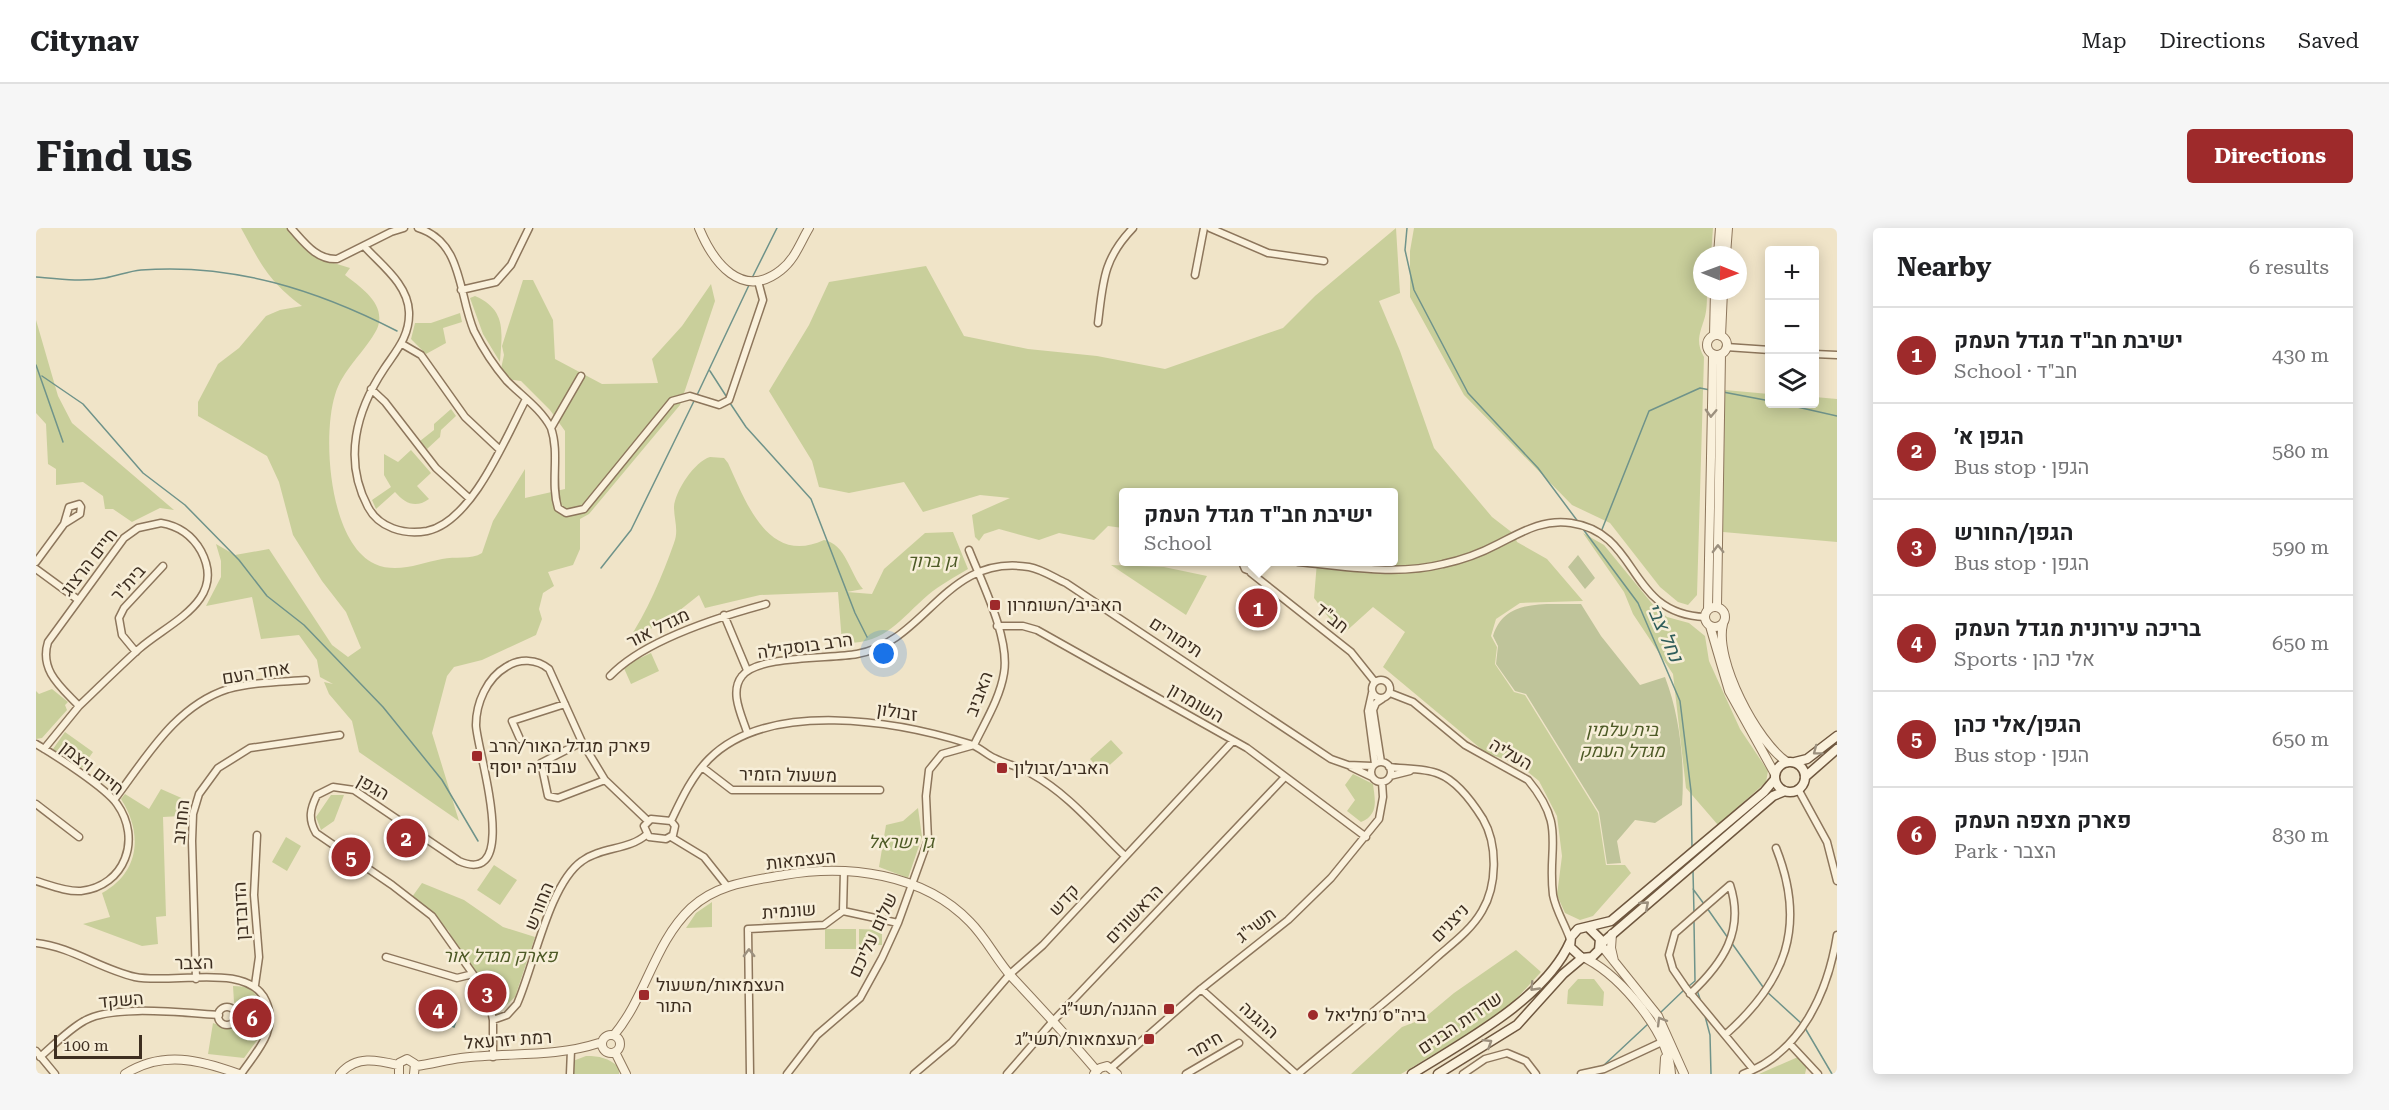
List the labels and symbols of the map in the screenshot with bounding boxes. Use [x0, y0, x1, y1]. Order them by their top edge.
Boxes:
north arrow [1693, 246, 1747, 300]
one-way arrow [1704, 409, 1717, 418]
street label: חיים הרצוג [56, 524, 121, 599]
one-way arrow [1712, 544, 1724, 553]
park label: גן ברוך [907, 550, 958, 571]
street label: בית"ר [106, 560, 150, 605]
pin: 1 [1238, 586, 1278, 631]
place label: האביב/השומרון [1007, 594, 1122, 615]
marker: האביב/השומרון [988, 598, 1002, 612]
street label: חב"ד [1311, 598, 1353, 637]
water label: נחל צבי [1641, 599, 1689, 667]
street label: מגדל אור [623, 603, 693, 652]
street label: תימורים [1146, 612, 1207, 661]
street label: הרב בוסקילה [756, 628, 854, 663]
your location [869, 639, 898, 668]
street label: אחד העם [220, 657, 292, 688]
street label: האביב [960, 668, 997, 719]
street label: השומרון [1165, 678, 1228, 727]
street label: זבולון [875, 698, 919, 725]
park label: בית עלמין מגדל העמק [1579, 719, 1666, 761]
street label: העליה [1486, 733, 1537, 774]
place label: פארק מגדל האור/הרב עובדיה יוסף [489, 735, 651, 777]
street label: חיים ויצמן [56, 736, 128, 799]
one-way arrow [1812, 744, 1823, 755]
marker: פארק מגדל האור/הרב עובדיה יוסף [470, 749, 484, 763]
place label: האביב/זבולון [1014, 757, 1109, 778]
marker: האביב/זבולון [995, 761, 1009, 775]
street label: משעול הזמיר [739, 763, 837, 786]
street label: הגפן [353, 769, 393, 804]
street label: החרוב [168, 798, 193, 845]
pin: 2 [386, 816, 425, 860]
park label: גן ישראל [868, 831, 935, 852]
pin: 5 [332, 834, 370, 880]
street label: העצמאות [765, 845, 837, 874]
street label: החורש [519, 879, 558, 933]
street label: קדש [1044, 880, 1083, 920]
street label: הראשונים [1100, 880, 1167, 948]
street label: הדובדבן [228, 881, 253, 941]
street label: שלום עליכם [844, 889, 901, 980]
street label: שונמית [761, 898, 817, 923]
street label: ניצנים [1426, 899, 1473, 946]
one-way arrow [1638, 901, 1649, 912]
street label: תשי"ג [1232, 903, 1280, 947]
park label: פארק מגדל אור [443, 945, 559, 966]
one-way arrow [742, 948, 755, 957]
street label: הצבר [174, 952, 214, 973]
pin: 3 [468, 970, 506, 1016]
place label: העצמאות/משעול התור [656, 974, 785, 1016]
one-way arrow [1530, 981, 1541, 991]
pin: 4 [418, 986, 458, 1032]
street label: השקד [97, 987, 145, 1012]
street label: שדרות הבנים [1414, 987, 1506, 1058]
marker: העצמאות/משעול התור [637, 988, 651, 1002]
pin: 6 [232, 996, 272, 1040]
street label: ההגנה [1236, 997, 1283, 1043]
place label: ההגנה/תשי״ג [1060, 998, 1157, 1019]
marker: ההגנה/תשי״ג [1162, 1002, 1176, 1016]
place label: ביה"ס נחליאל [1325, 1004, 1427, 1025]
marker: ביה"ס נחליאל [1306, 1008, 1320, 1022]
one-way arrow [1656, 1017, 1668, 1027]
street label: רמת יזרעאל [463, 1026, 553, 1053]
street label: חימר [1184, 1026, 1226, 1063]
place label: העצמאות/תשי״ג [1015, 1028, 1137, 1049]
scale bar [54, 1032, 142, 1060]
marker: העצמאות/תשי״ג [1142, 1032, 1156, 1046]
one-way arrow [1482, 1038, 1492, 1050]

